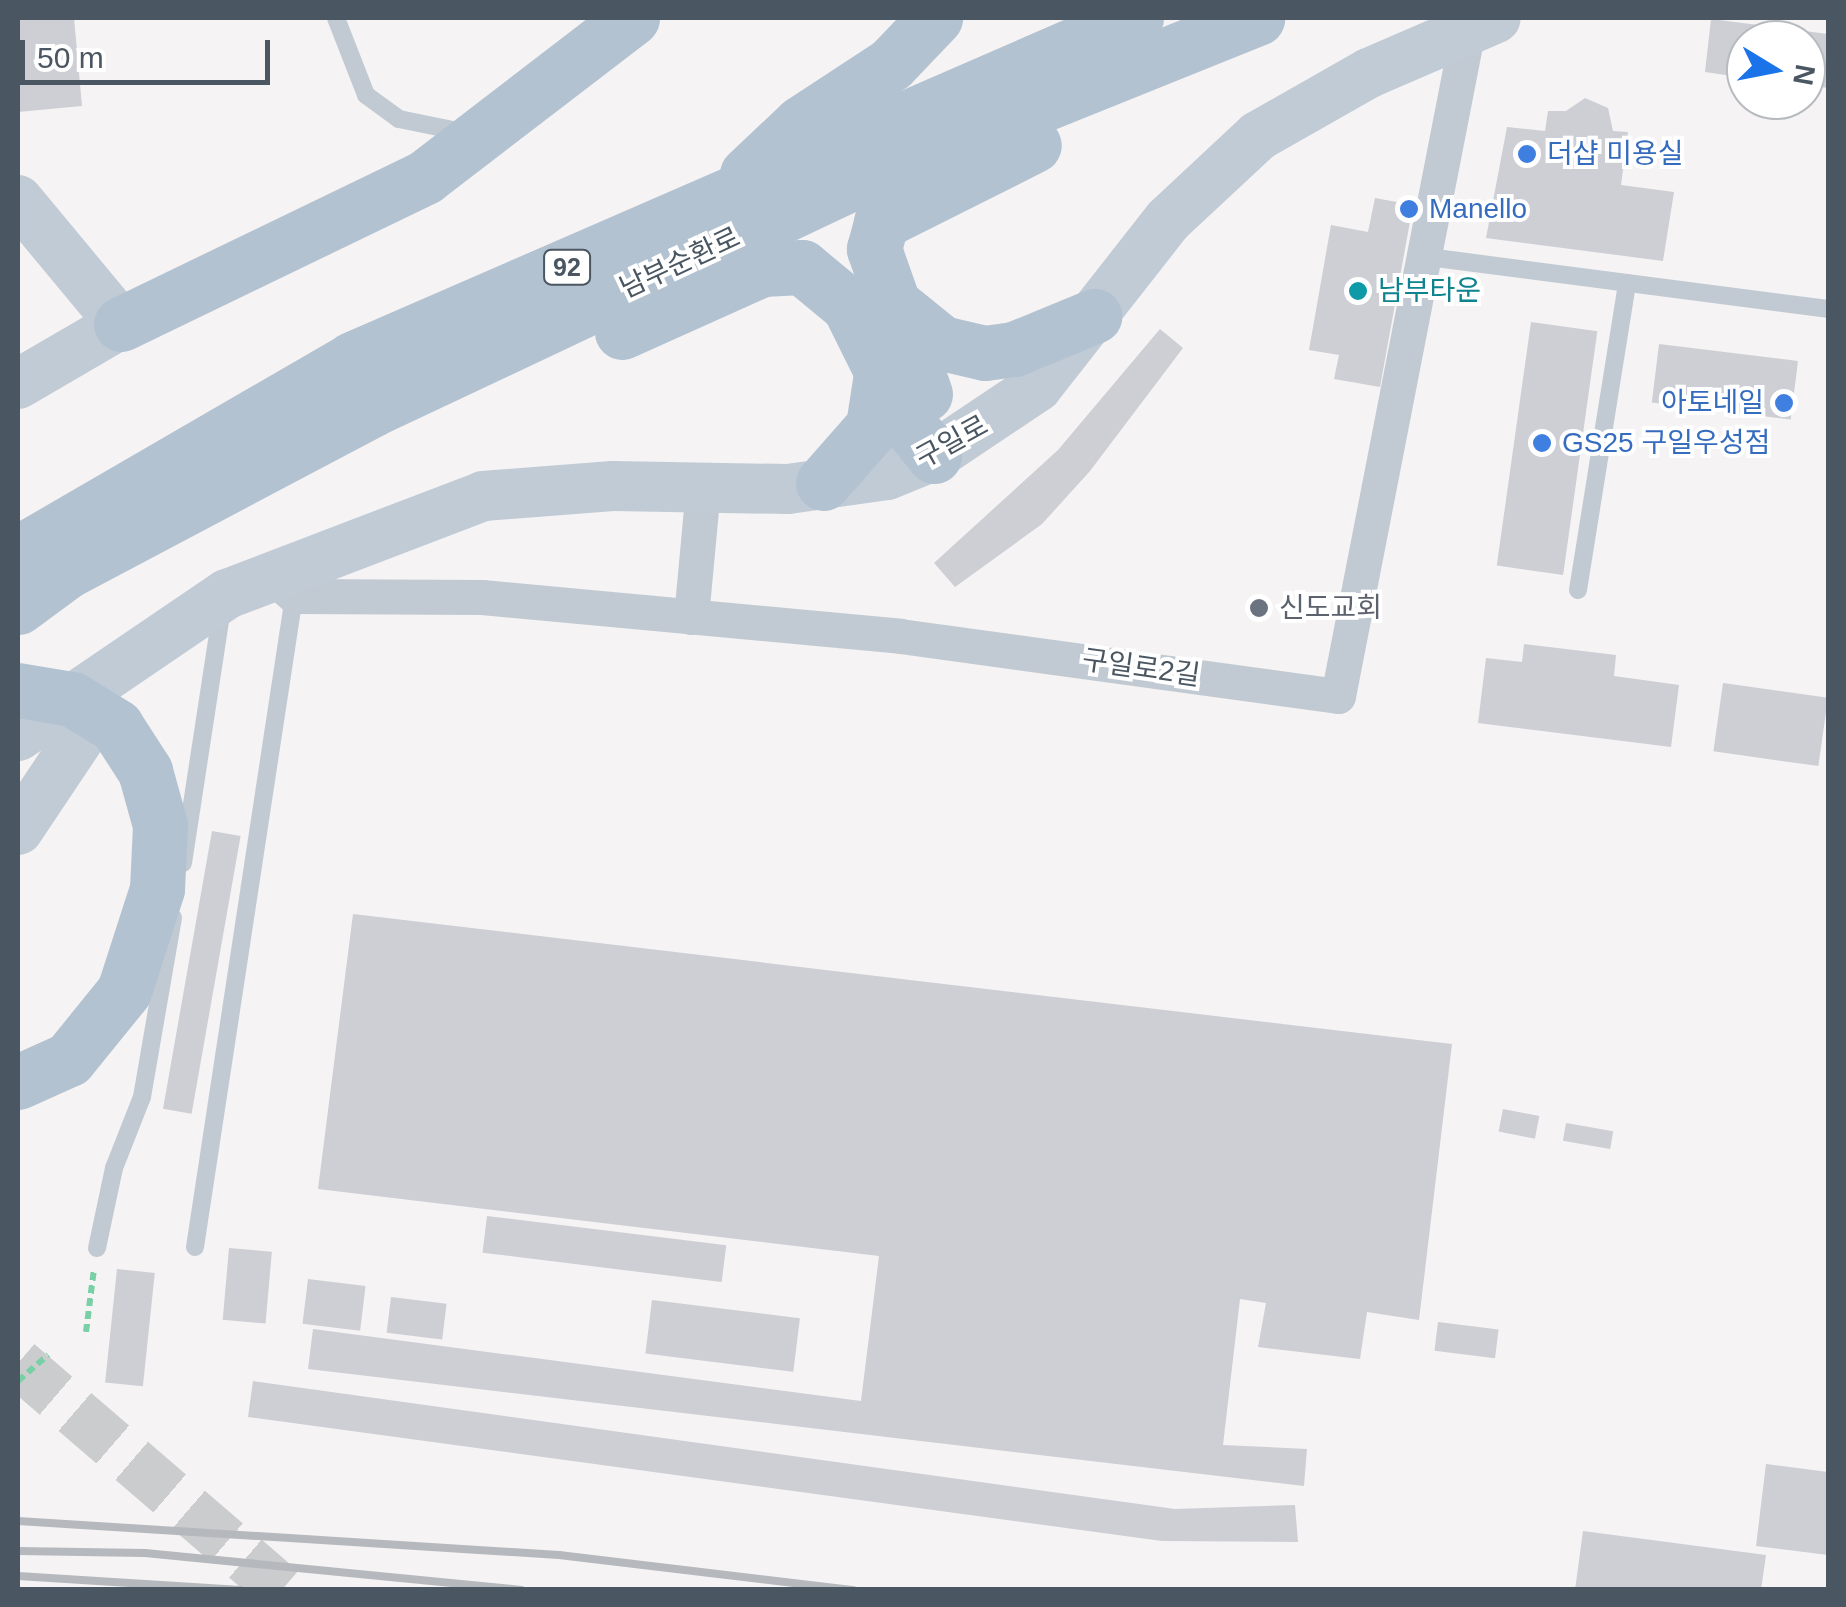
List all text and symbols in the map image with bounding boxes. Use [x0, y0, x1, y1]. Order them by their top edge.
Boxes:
scale bar [25, 20, 275, 82]
north arrow [1726, 20, 1826, 120]
text: 50 m [37, 41, 104, 74]
text: N [1787, 62, 1821, 88]
place label: 더샵 미용실 [1547, 137, 1684, 171]
marker: 더샵 미용실 [1516, 143, 1538, 165]
place label: Manello [1429, 192, 1527, 226]
marker: Manello [1398, 198, 1420, 220]
street label: 남부순환로 [615, 221, 745, 305]
road number: 92 [542, 247, 592, 287]
place label: 남부타운 [1378, 274, 1481, 308]
marker: 남부타운 [1347, 280, 1369, 302]
place label: 아토네일 [1661, 386, 1764, 420]
marker: 아토네일 [1773, 392, 1795, 414]
street label: 구일로 [910, 409, 994, 475]
place label: GS25 구일우성점 [1562, 426, 1770, 460]
marker: GS25 구일우성점 [1531, 432, 1553, 454]
place label: 신도교회 [1279, 591, 1382, 625]
marker: 신도교회 [1248, 597, 1270, 619]
street label: 구일로2길 [1080, 643, 1202, 693]

